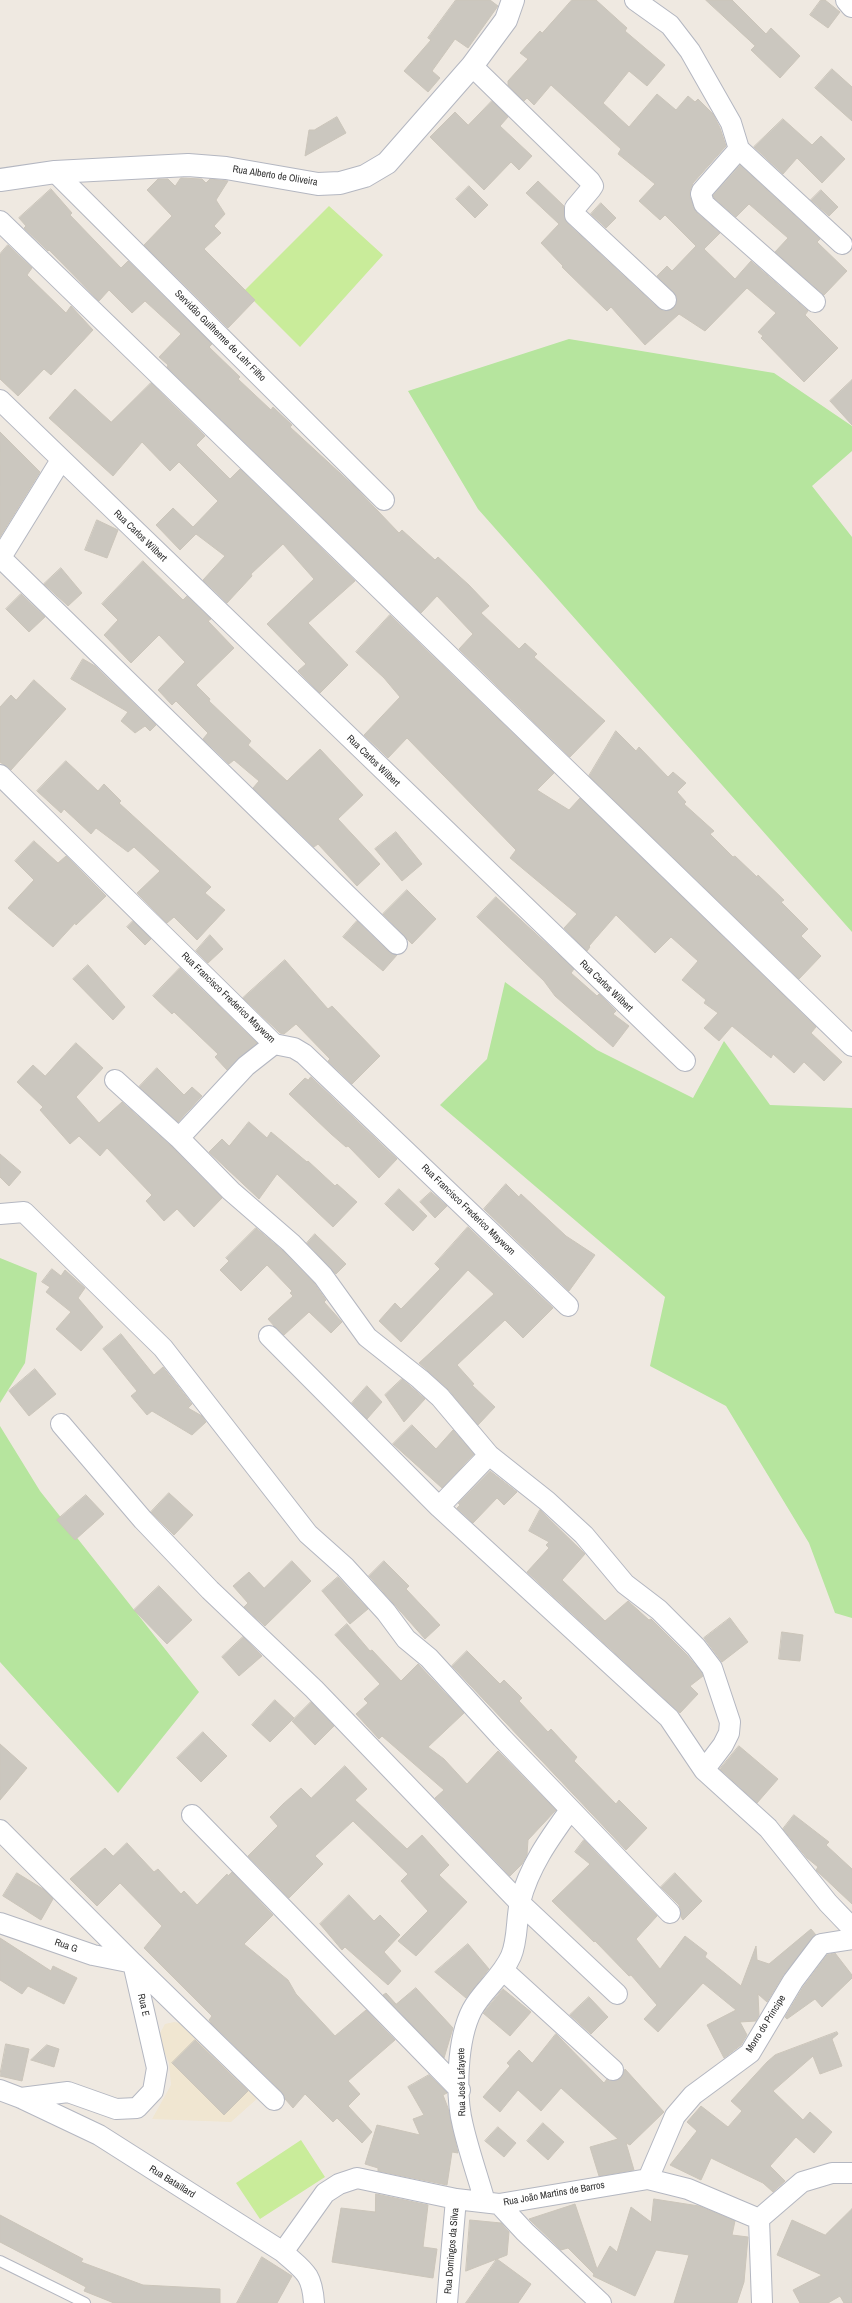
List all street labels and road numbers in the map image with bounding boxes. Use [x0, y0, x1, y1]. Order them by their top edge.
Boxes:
street label: Rua Alberto de Oliveira [232, 163, 318, 189]
street label: Servidão Guilherme de Lahr Filho [172, 288, 268, 384]
street label: Rua Carlos Wilbert [111, 508, 169, 564]
street label: Rua Carlos Wilbert [344, 733, 402, 789]
street label: Rua Francisco Frederico Maywom [179, 950, 277, 1046]
street label: Rua Carlos Wilbert [577, 958, 635, 1014]
street label: Rua Francisco Frederico Maywom [419, 1162, 517, 1258]
street label: Rua G [53, 1936, 79, 1956]
street label: Rua E [135, 1993, 151, 2017]
street label: Morro do Principe [744, 1993, 788, 2055]
street label: Rua José Lafayete [455, 2048, 469, 2116]
street label: Rua Bataillard [147, 2163, 197, 2201]
street label: Rua João Martins de Barros [502, 2179, 606, 2209]
street label: Rua Domingos da Silva [442, 2207, 462, 2295]

